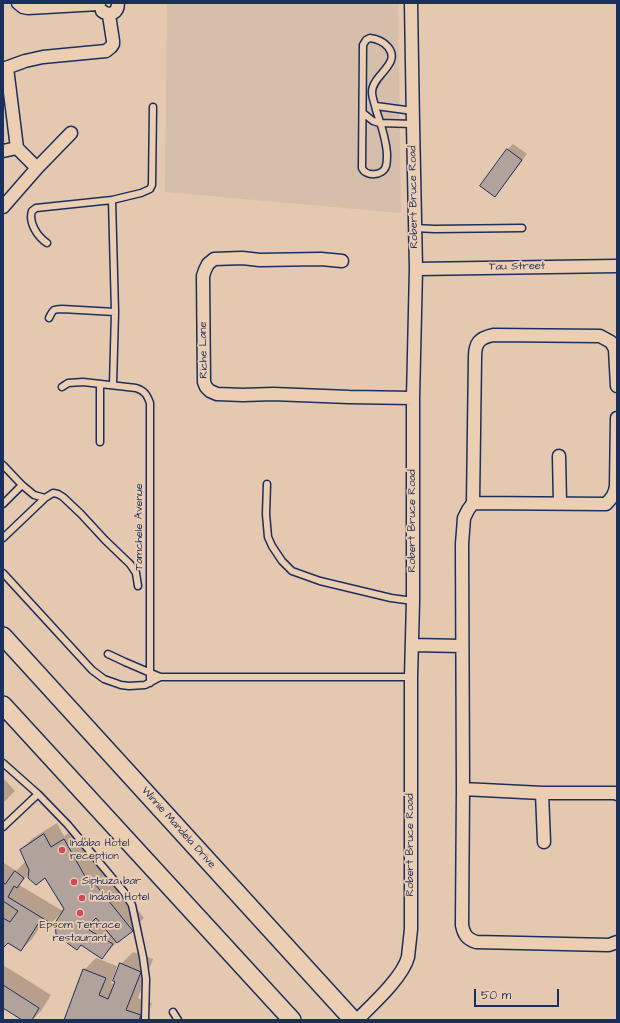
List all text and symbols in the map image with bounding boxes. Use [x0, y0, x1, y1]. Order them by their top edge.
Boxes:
street label: Robert Bruce Road [407, 145, 421, 249]
street label: Tau Street [489, 260, 545, 274]
street label: Riche Lane [197, 321, 211, 379]
street label: Robert Bruce Road [406, 469, 420, 573]
street label: Tamchele Avenue [133, 483, 147, 571]
street label: Winnie Mandela Drive [138, 785, 218, 871]
street label: Robert Bruce Road [404, 793, 418, 897]
place label: Indaba Hotel reception [70, 837, 130, 863]
marker: Indaba Hotel reception [57, 845, 67, 855]
place label: Siphuza bar [82, 875, 141, 889]
marker: Siphuza bar [69, 877, 79, 887]
place label: Indaba Hotel [90, 891, 150, 905]
marker: Indaba Hotel [77, 893, 87, 903]
marker: Epsom Terrace restaurant [75, 908, 85, 918]
place label: Epsom Terrace restaurant [40, 919, 120, 945]
scale bar [476, 981, 561, 1007]
text: 50 m [481, 987, 511, 1004]

